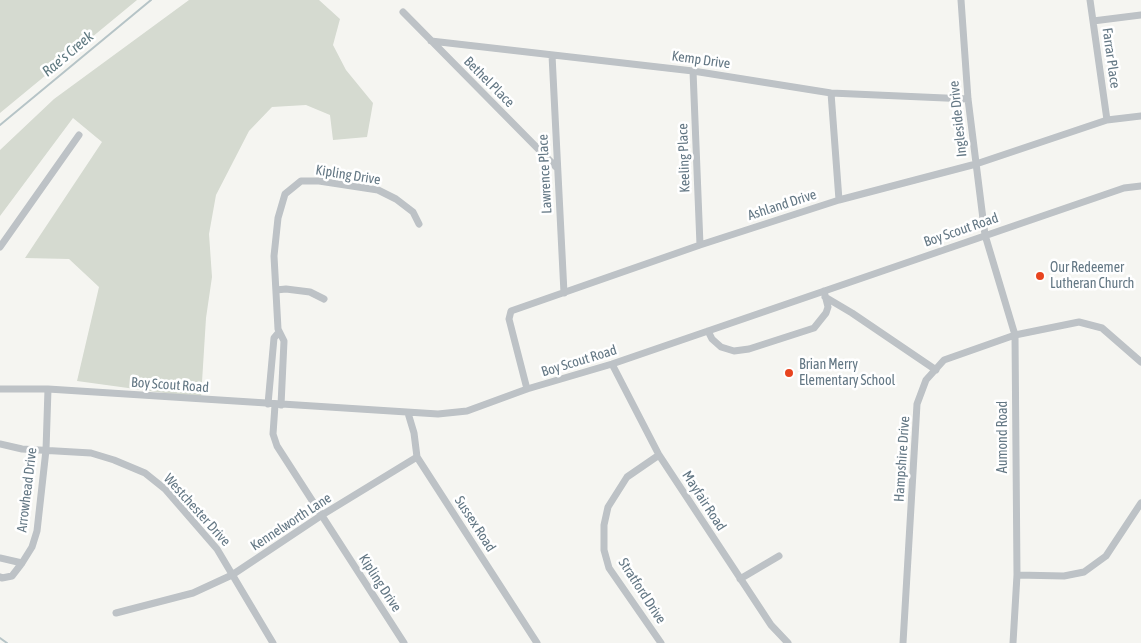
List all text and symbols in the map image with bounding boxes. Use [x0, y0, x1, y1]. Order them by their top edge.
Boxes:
water label: Rae's Creek [39, 27, 97, 81]
street label: Farrar Place [1098, 27, 1124, 89]
street label: Kemp Drive [671, 48, 731, 72]
street label: Bethel Place [460, 53, 518, 111]
street label: Ingleside Drive [946, 80, 970, 158]
street label: Keeling Place [674, 123, 694, 193]
street label: Lawrence Place [535, 134, 555, 214]
street label: Kipling Drive [314, 162, 382, 188]
street label: Ashland Drive [745, 186, 819, 224]
street label: Boy Scout Road [921, 209, 1001, 251]
place label: Our Redeemer Lutheran Church [1050, 260, 1134, 292]
marker: Our Redeemer Lutheran Church [1034, 270, 1046, 282]
street label: Boy Scout Road [539, 342, 619, 380]
place label: Brian Merry Elementary School [799, 357, 895, 390]
marker: Brian Merry Elementary School [783, 367, 795, 379]
street label: Boy Scout Road [131, 374, 209, 396]
street label: Aumond Road [995, 401, 1011, 473]
street label: Hampshire Drive [891, 416, 913, 502]
street label: Arrowhead Drive [13, 447, 41, 533]
street label: Mayfair Road [678, 468, 730, 534]
street label: Westchester Drive [160, 470, 234, 550]
street label: Kennelworth Lane [247, 490, 335, 554]
street label: Sussex Road [451, 493, 499, 555]
street label: Kipling Drive [355, 551, 405, 615]
street label: Stratford Drive [615, 555, 669, 627]

